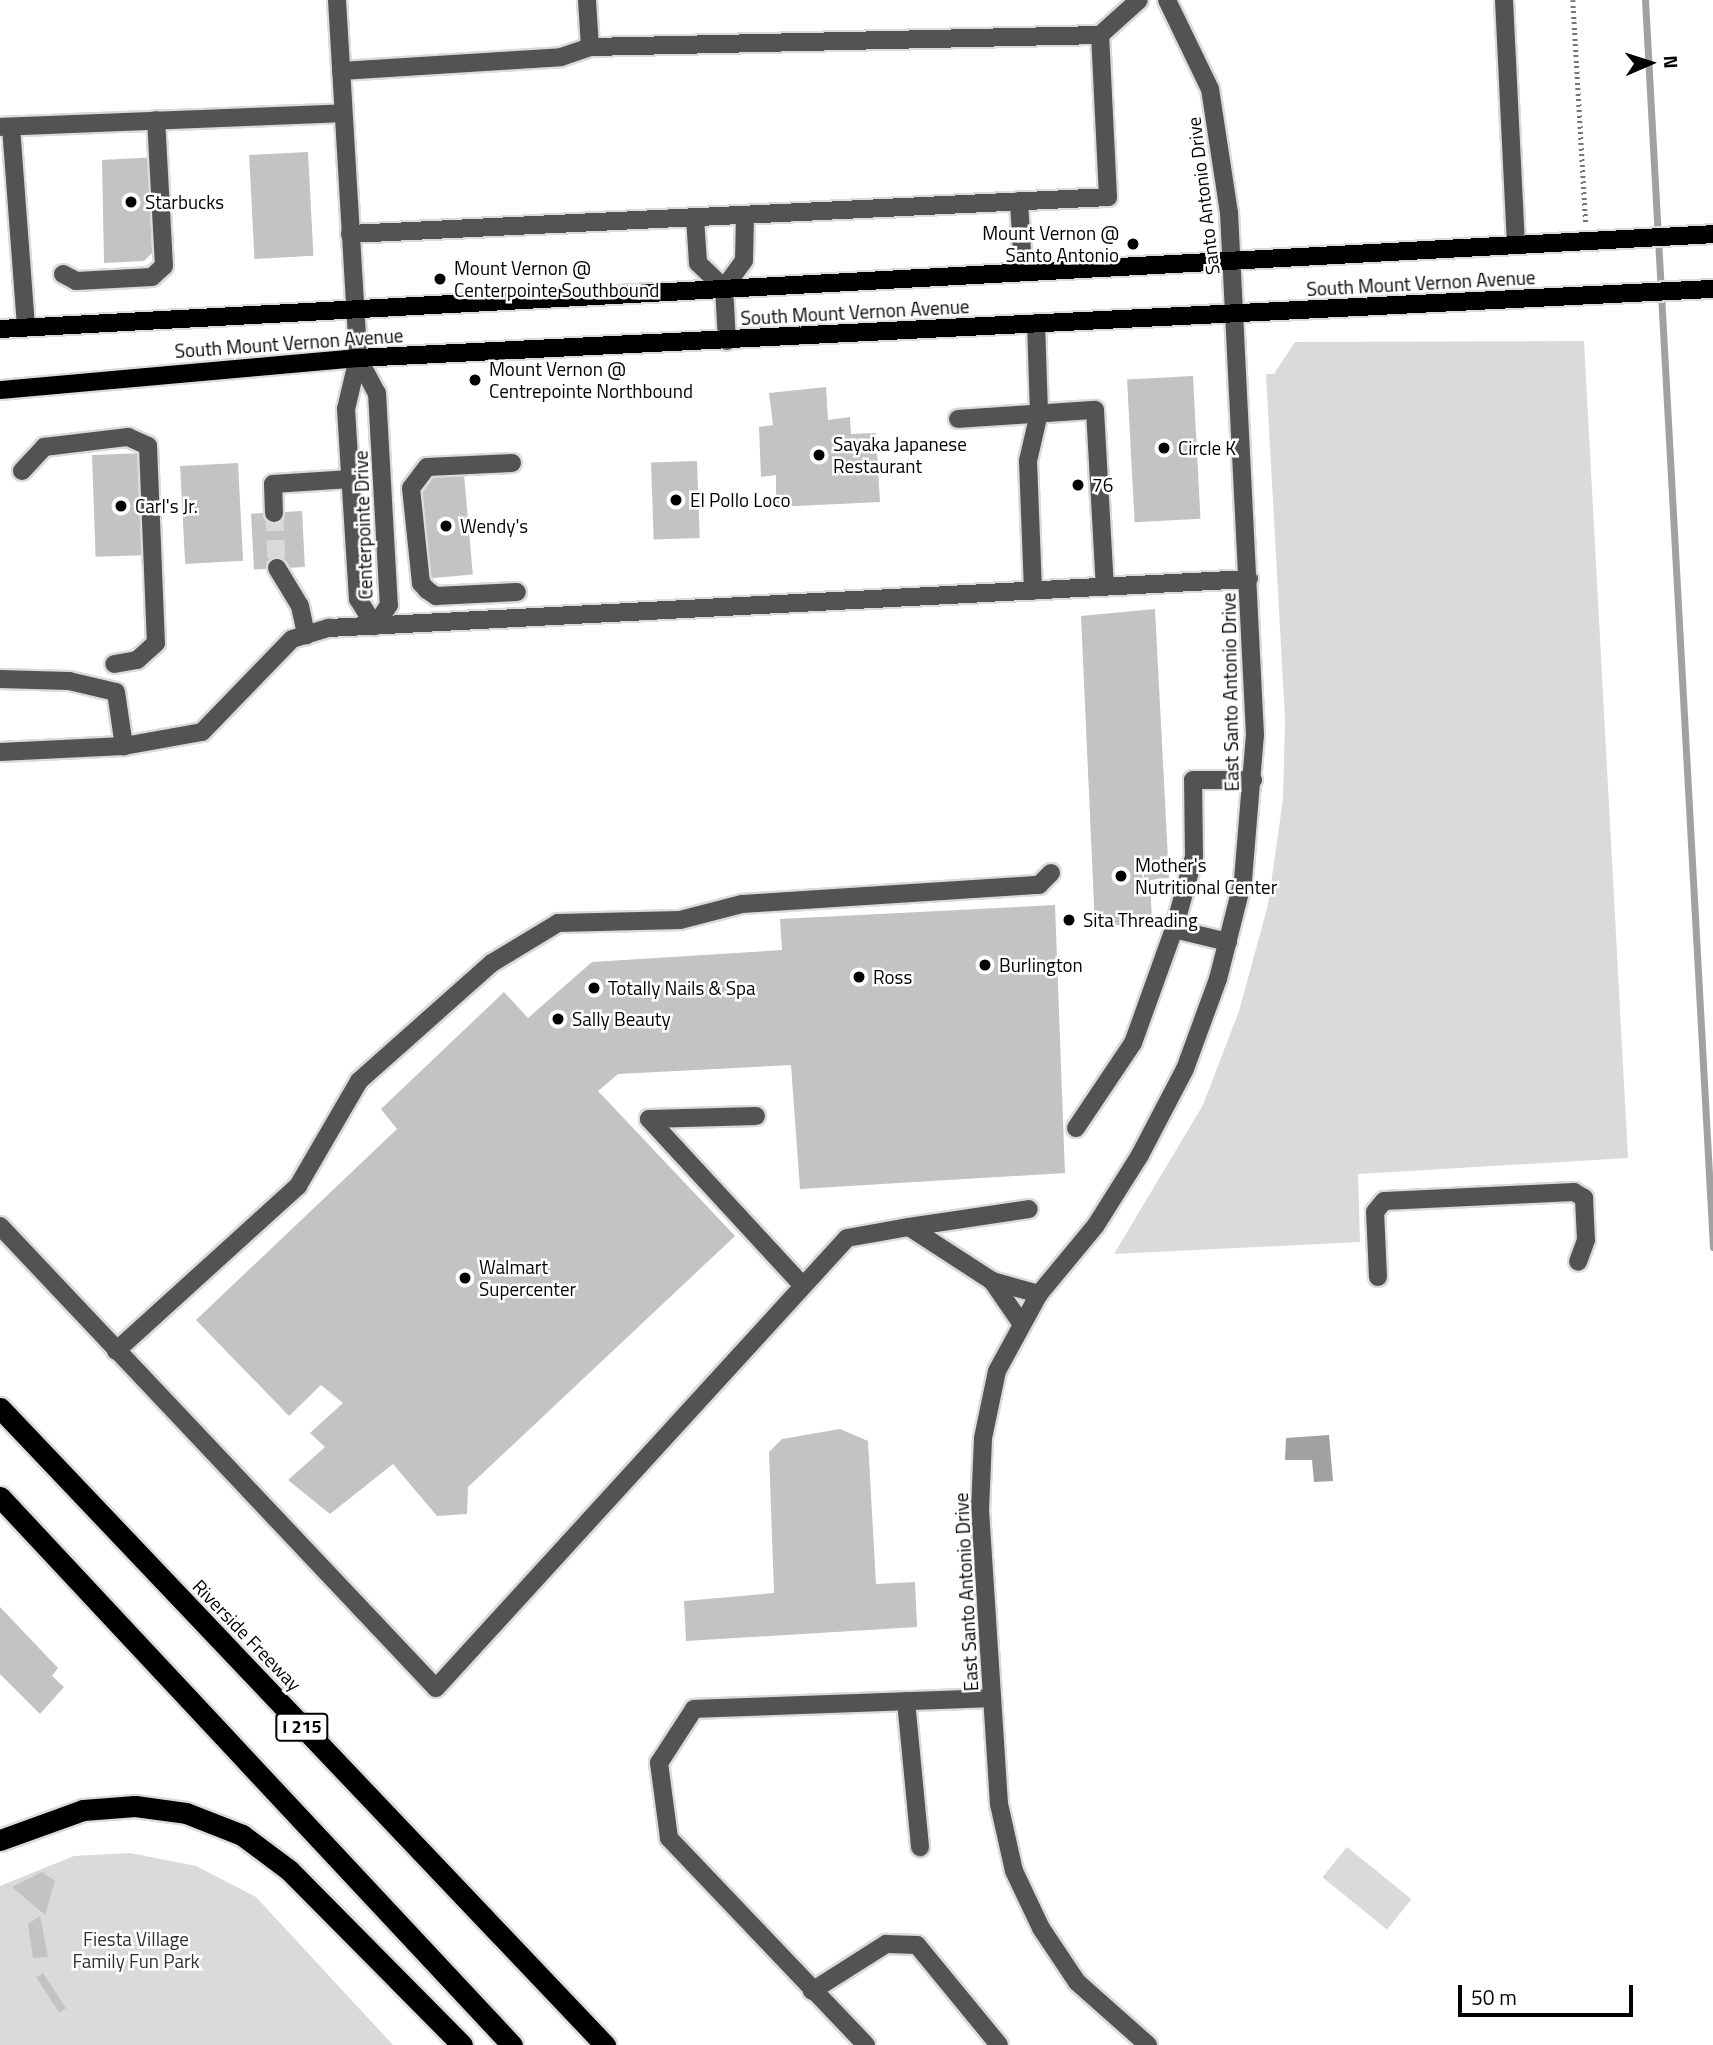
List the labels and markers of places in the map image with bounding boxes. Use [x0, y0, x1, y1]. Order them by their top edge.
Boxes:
place label: Starbucks [145, 191, 224, 213]
marker: Starbucks [123, 194, 139, 210]
place label: Mount Vernon @ Santo Antonio [982, 222, 1119, 266]
marker: Mount Vernon @ Santo Antonio [1125, 236, 1141, 252]
place label: Mount Vernon @ Centerpointe Southbound [454, 257, 659, 301]
marker: Mount Vernon @ Centerpointe Southbound [432, 271, 448, 287]
place label: Mount Vernon @ Centrepointe Northbound [489, 358, 693, 402]
marker: Mount Vernon @ Centrepointe Northbound [467, 372, 483, 388]
place label: Sayaka Japanese Restaurant [833, 433, 967, 477]
place label: Circle K [1178, 437, 1236, 459]
marker: Circle K [1156, 440, 1172, 456]
marker: Sayaka Japanese Restaurant [811, 447, 827, 463]
place label: 76 [1092, 474, 1113, 496]
marker: 76 [1070, 477, 1086, 493]
place label: El Pollo Loco [690, 489, 791, 511]
marker: El Pollo Loco [668, 492, 684, 508]
place label: Carl's Jr. [135, 495, 198, 517]
marker: Carl's Jr. [113, 498, 129, 514]
place label: Wendy's [460, 515, 528, 537]
marker: Wendy's [438, 518, 454, 534]
place label: Mother's Nutritional Center [1135, 854, 1277, 898]
marker: Mother's Nutritional Center [1113, 868, 1129, 884]
place label: Sita Threading [1083, 909, 1198, 931]
marker: Sita Threading [1061, 912, 1077, 928]
place label: Burlington [999, 954, 1083, 976]
marker: Burlington [977, 957, 993, 973]
place label: Ross [873, 966, 912, 988]
marker: Ross [851, 969, 867, 985]
place label: Totally Nails & Spa [608, 977, 756, 999]
marker: Totally Nails & Spa [586, 980, 602, 996]
place label: Sally Beauty [572, 1008, 671, 1030]
marker: Sally Beauty [550, 1011, 566, 1027]
place label: Walmart Supercenter [479, 1256, 576, 1300]
marker: Walmart Supercenter [457, 1270, 473, 1286]

